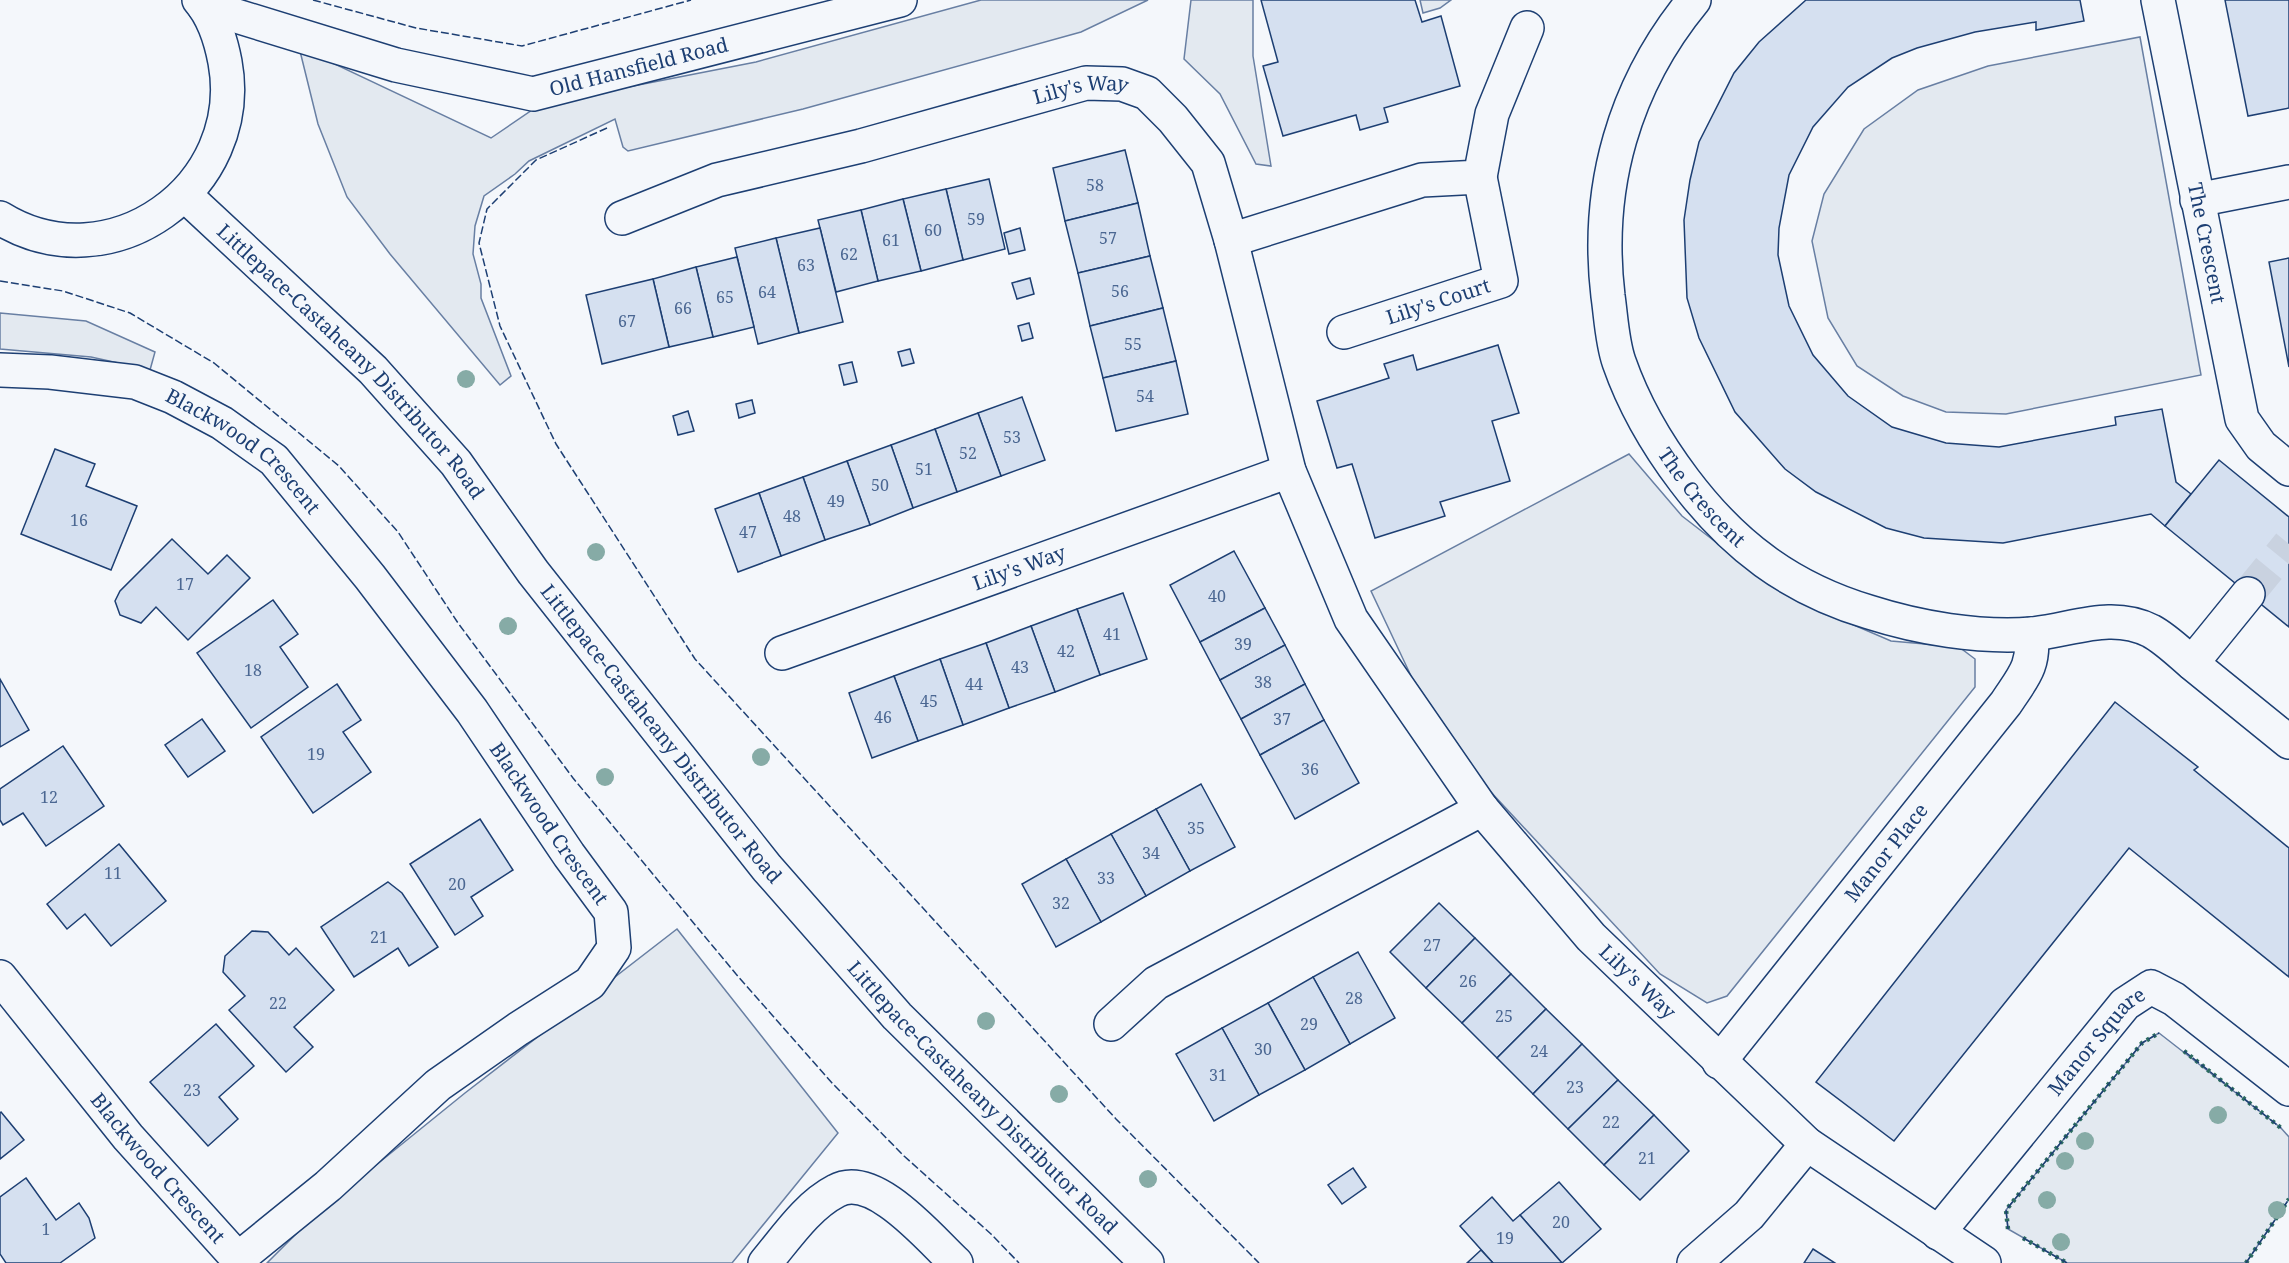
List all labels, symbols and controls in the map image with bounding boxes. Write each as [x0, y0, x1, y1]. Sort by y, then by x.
street label: Old Hansfield Road [546, 31, 731, 102]
street label: Lily's Way [1030, 69, 1133, 110]
house number: 58 [1086, 174, 1104, 196]
street label: The Crescent [2182, 180, 2233, 306]
house number: 59 [967, 208, 985, 230]
street label: Littlepace-Castaheany Distributor Road [212, 218, 491, 504]
house number: 60 [924, 219, 942, 241]
house number: 57 [1099, 227, 1117, 249]
house number: 61 [882, 229, 900, 251]
house number: 62 [840, 243, 858, 265]
house number: 63 [797, 254, 815, 276]
street label: Lily's Court [1382, 271, 1494, 330]
house number: 56 [1111, 280, 1129, 302]
house number: 64 [758, 281, 776, 303]
house number: 65 [716, 286, 734, 308]
house number: 66 [674, 297, 692, 319]
house number: 67 [618, 310, 636, 332]
house number: 55 [1124, 333, 1142, 355]
street label: Blackwood Crescent [161, 382, 327, 519]
house number: 54 [1136, 385, 1154, 407]
house number: 53 [1003, 426, 1021, 448]
house number: 52 [959, 442, 977, 464]
street label: The Crescent [1652, 442, 1751, 553]
house number: 51 [915, 458, 933, 480]
house number: 50 [871, 474, 889, 496]
house number: 49 [827, 490, 845, 512]
house number: 48 [783, 505, 801, 527]
house number: 16 [70, 509, 88, 531]
house number: 47 [739, 521, 757, 543]
street label: Lily's Way [969, 538, 1070, 596]
house number: 17 [176, 573, 194, 595]
street label: Littlepace-Castaheany Distributor Road [535, 579, 788, 889]
house number: 40 [1208, 585, 1226, 607]
house number: 41 [1103, 623, 1121, 645]
house number: 39 [1234, 633, 1252, 655]
house number: 42 [1057, 640, 1075, 662]
house number: 43 [1011, 656, 1029, 678]
house number: 18 [244, 659, 262, 681]
house number: 38 [1254, 671, 1272, 693]
house number: 44 [965, 673, 983, 695]
house number: 45 [920, 690, 938, 712]
house number: 46 [874, 706, 892, 728]
house number: 37 [1273, 708, 1291, 730]
street label: Blackwood Crescent [484, 737, 615, 910]
house number: 19 [307, 743, 325, 765]
house number: 36 [1301, 758, 1319, 780]
house number: 12 [40, 786, 58, 808]
street label: Manor Place [1838, 797, 1934, 907]
house number: 35 [1187, 817, 1205, 839]
house number: 34 [1142, 842, 1160, 864]
house number: 11 [104, 862, 122, 884]
house number: 33 [1097, 867, 1115, 889]
house number: 20 [448, 873, 466, 895]
house number: 32 [1052, 892, 1070, 914]
house number: 21 [370, 926, 388, 948]
house number: 27 [1423, 934, 1441, 956]
street label: Lily's Way [1594, 938, 1683, 1025]
street label: Littlepace-Castaheany Distributor Road [842, 955, 1124, 1240]
house number: 26 [1459, 970, 1477, 992]
street label: Manor Square [2042, 980, 2150, 1101]
house number: 28 [1345, 987, 1363, 1009]
house number: 22 [269, 992, 287, 1014]
house number: 25 [1495, 1005, 1513, 1027]
house number: 29 [1300, 1013, 1318, 1035]
house number: 30 [1254, 1038, 1272, 1060]
house number: 24 [1530, 1040, 1548, 1062]
house number: 31 [1209, 1064, 1227, 1086]
house number: 23 [1566, 1076, 1584, 1098]
house number: 23 [183, 1079, 201, 1101]
street label: Blackwood Crescent [85, 1087, 232, 1249]
house number: 22 [1602, 1111, 1620, 1133]
house number: 21 [1638, 1147, 1656, 1169]
house number: 20 [1552, 1211, 1570, 1233]
house number: 1 [42, 1218, 50, 1240]
house number: 19 [1496, 1227, 1514, 1249]

